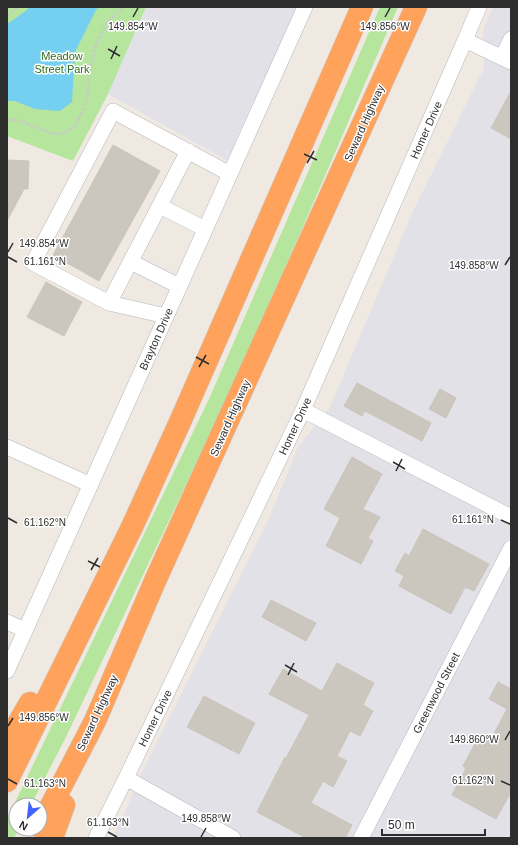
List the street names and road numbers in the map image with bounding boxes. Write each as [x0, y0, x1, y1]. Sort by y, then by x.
street label: Seward Highway [342, 82, 386, 163]
street label: Homer Drive [408, 99, 444, 161]
street label: Brayton Drive [137, 306, 175, 372]
street label: Seward Highway [208, 377, 252, 458]
street label: Homer Drive [277, 395, 313, 457]
street label: Greenwood Street [410, 651, 462, 735]
street label: Seward Highway [74, 673, 120, 753]
street label: Homer Drive [136, 688, 174, 748]

